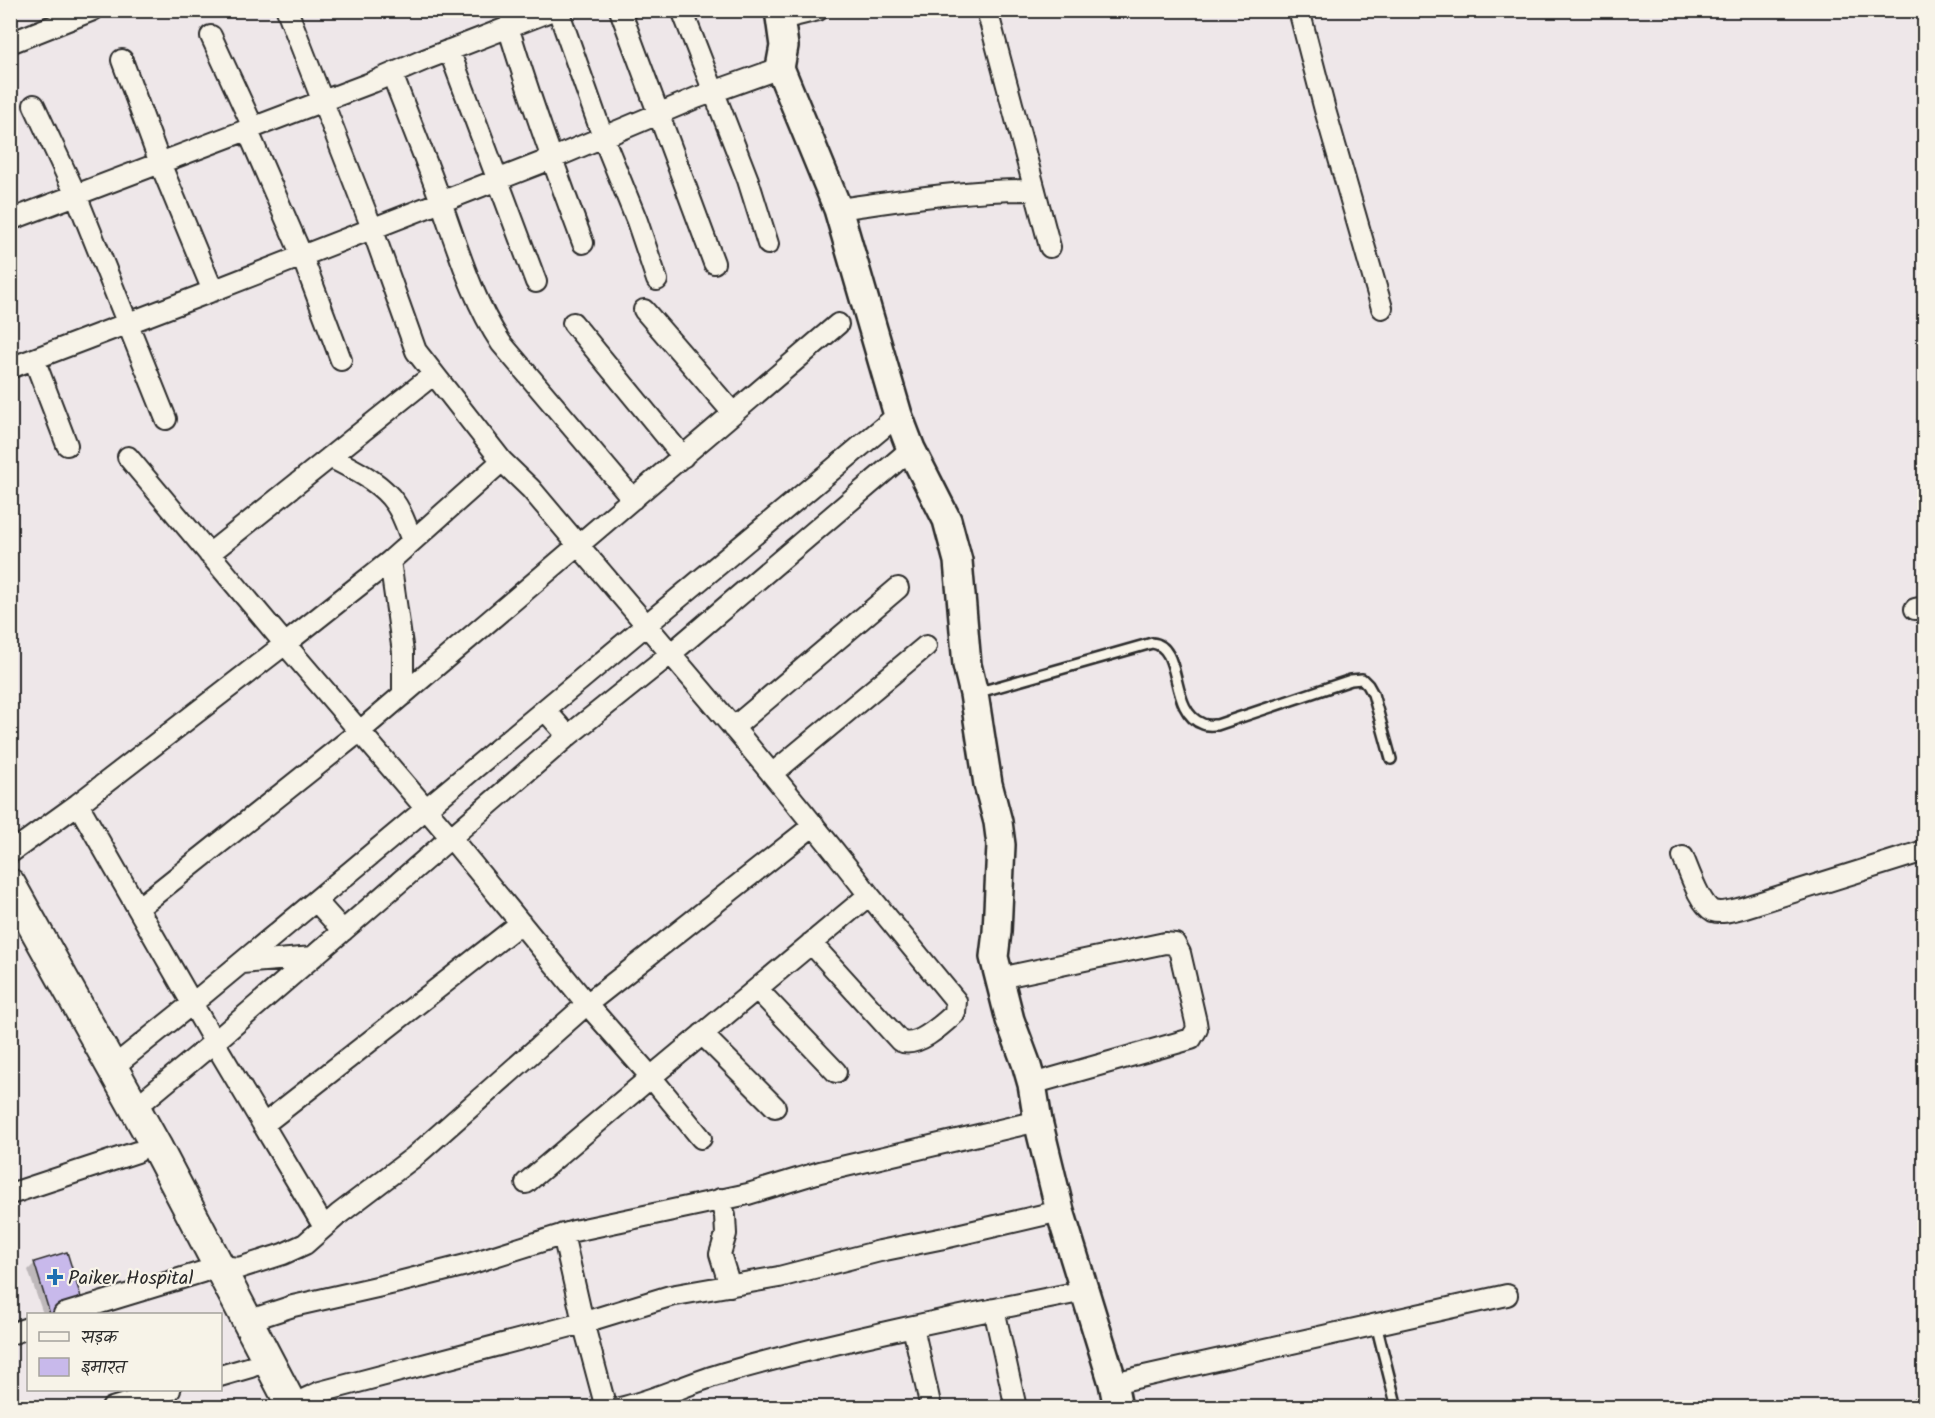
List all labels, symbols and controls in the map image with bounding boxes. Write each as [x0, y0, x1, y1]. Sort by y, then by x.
place label: Paiker Hospital [68, 1263, 193, 1295]
marker: Paiker Hospital [46, 1268, 64, 1286]
legend [27, 1313, 222, 1391]
text: सड़क [81, 1324, 119, 1353]
text: इमारत [81, 1354, 129, 1383]

